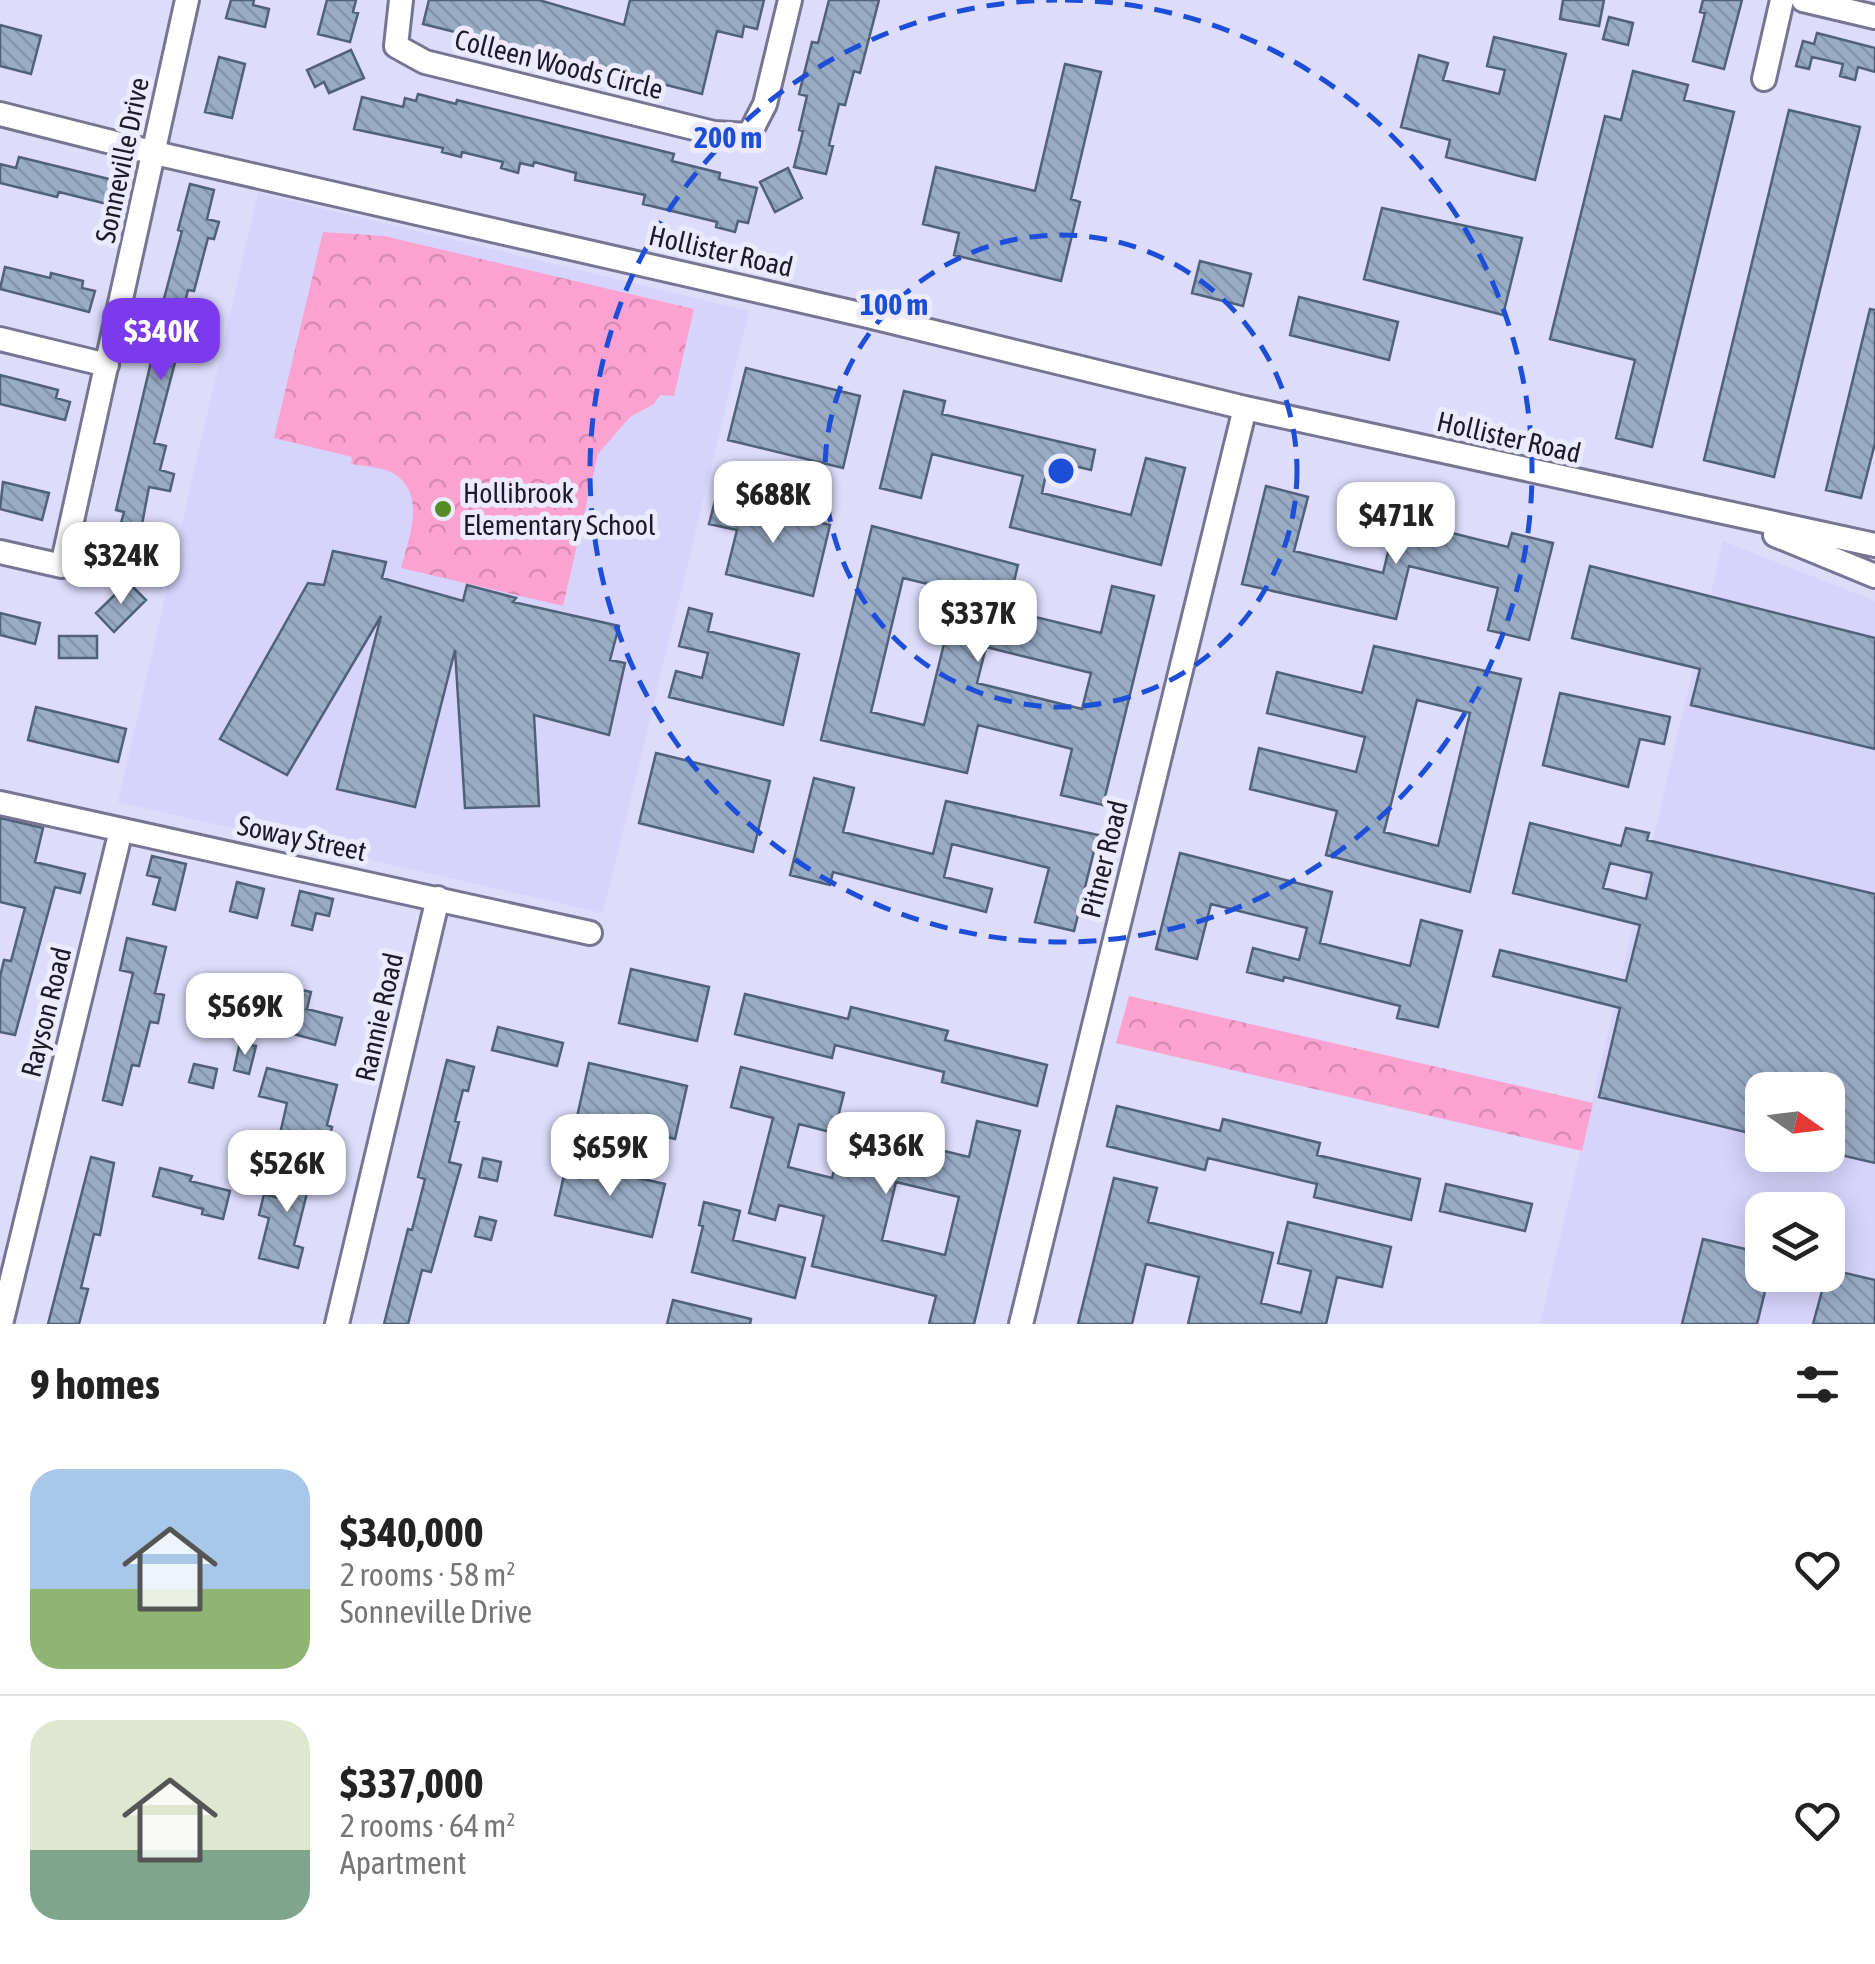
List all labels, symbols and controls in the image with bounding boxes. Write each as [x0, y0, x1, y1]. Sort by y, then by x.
street label: Colleen Woods Circle [452, 23, 666, 105]
street label: Sonneville Drive [89, 75, 155, 245]
text: 200 m [694, 120, 762, 154]
street label: Hollister Road [646, 219, 796, 283]
text: 100 m [860, 287, 928, 321]
pin: $340K [91, 298, 231, 383]
text: $340K [124, 312, 198, 349]
street label: Hollister Road [1434, 405, 1584, 469]
centre of rings [1043, 453, 1079, 489]
pin: $688K [703, 461, 843, 546]
text: $688K [736, 475, 810, 512]
place label: Hollibrook Elementary School [463, 477, 656, 541]
pin: $471K [1326, 482, 1466, 567]
text: $471K [1359, 496, 1433, 533]
marker: Hollibrook Elementary School [432, 498, 454, 520]
pin: $324K [51, 522, 191, 607]
text: $324K [84, 536, 158, 573]
pin: $337K [908, 580, 1048, 665]
text: $337K [941, 594, 1015, 631]
street label: Pitner Road [1074, 797, 1134, 921]
street label: Soway Street [235, 809, 369, 867]
street label: Rayson Road [14, 944, 78, 1080]
street label: Rannie Road [349, 950, 409, 1084]
pin: $569K [175, 973, 315, 1058]
text: $569K [208, 987, 282, 1024]
north arrow [1745, 1072, 1845, 1172]
map controls [1745, 1072, 1845, 1292]
pin: $436K [816, 1112, 956, 1197]
pin: $659K [540, 1114, 680, 1199]
text: $436K [849, 1126, 923, 1163]
text: $659K [573, 1128, 647, 1165]
pin: $526K [217, 1130, 357, 1215]
text: $526K [250, 1144, 324, 1181]
button: layers [1745, 1192, 1845, 1292]
icon: filters [1790, 1357, 1845, 1412]
text: 9 homes [30, 1360, 160, 1408]
text: $340,000 [340, 1508, 484, 1556]
icon: home [110, 1509, 230, 1629]
icon: heart [1790, 1542, 1845, 1597]
text: 2 rooms · 58 m² [340, 1556, 515, 1593]
text: Sonneville Drive [340, 1593, 532, 1630]
text: $337,000 [340, 1759, 484, 1807]
icon: home [110, 1760, 230, 1880]
icon: heart [1790, 1793, 1845, 1848]
text: 2 rooms · 64 m² [340, 1807, 515, 1844]
text: Apartment [340, 1844, 466, 1881]

